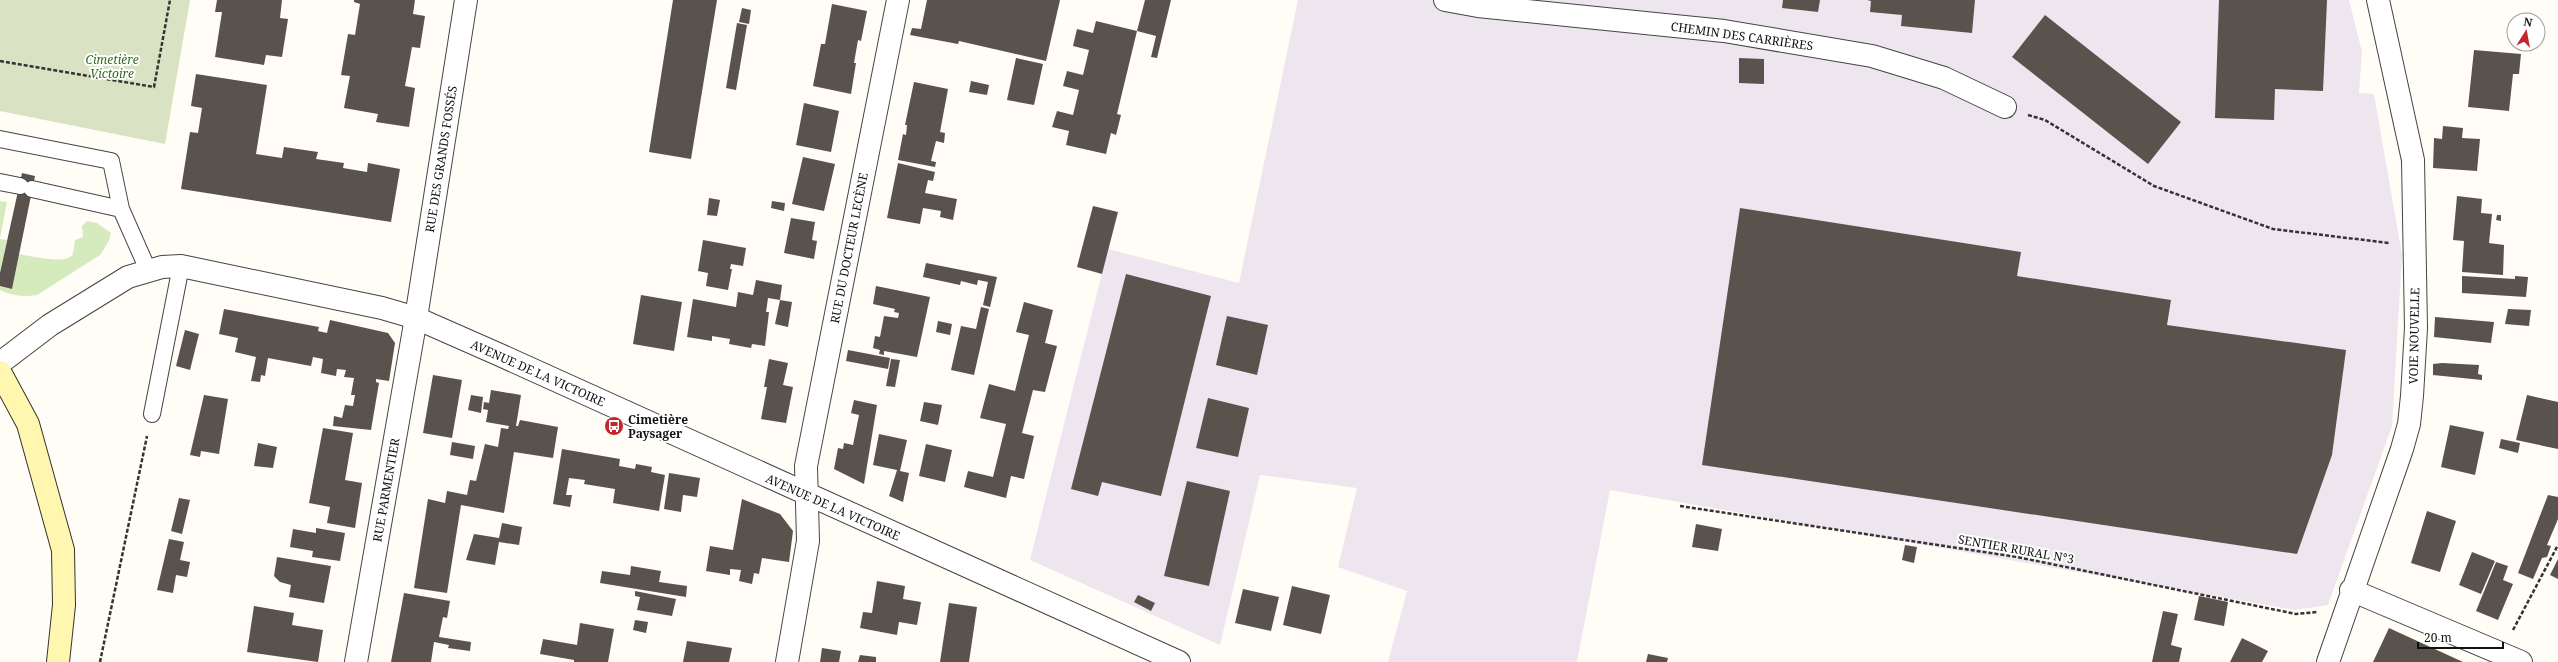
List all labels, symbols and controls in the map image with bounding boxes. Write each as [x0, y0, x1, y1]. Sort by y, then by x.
north arrow [2506, 12, 2546, 52]
text: N [2522, 14, 2534, 30]
street label: CHEMIN DES CARRIÈRES [1670, 18, 1814, 54]
park label: Cimetière Victoire [85, 51, 139, 82]
street label: RUE DES GRANDS FOSSÉS [421, 84, 461, 234]
street label: RUE DU DOCTEUR LECÈNE [826, 171, 872, 325]
street label: VOIE NOUVELLE [2405, 288, 2423, 384]
street label: AVENUE DE LA VICTOIRE [468, 336, 608, 410]
place label: Cimetière Paysager [628, 411, 688, 442]
bus stop icon: Cimetière Paysager [603, 415, 625, 437]
street label: RUE PARMENTIER [369, 437, 404, 543]
street label: AVENUE DE LA VICTOIRE [763, 470, 903, 544]
street label: SENTIER RURAL N°3 [1957, 530, 2076, 568]
scale bar [2418, 624, 2503, 650]
text: 20 m [2424, 629, 2452, 646]

